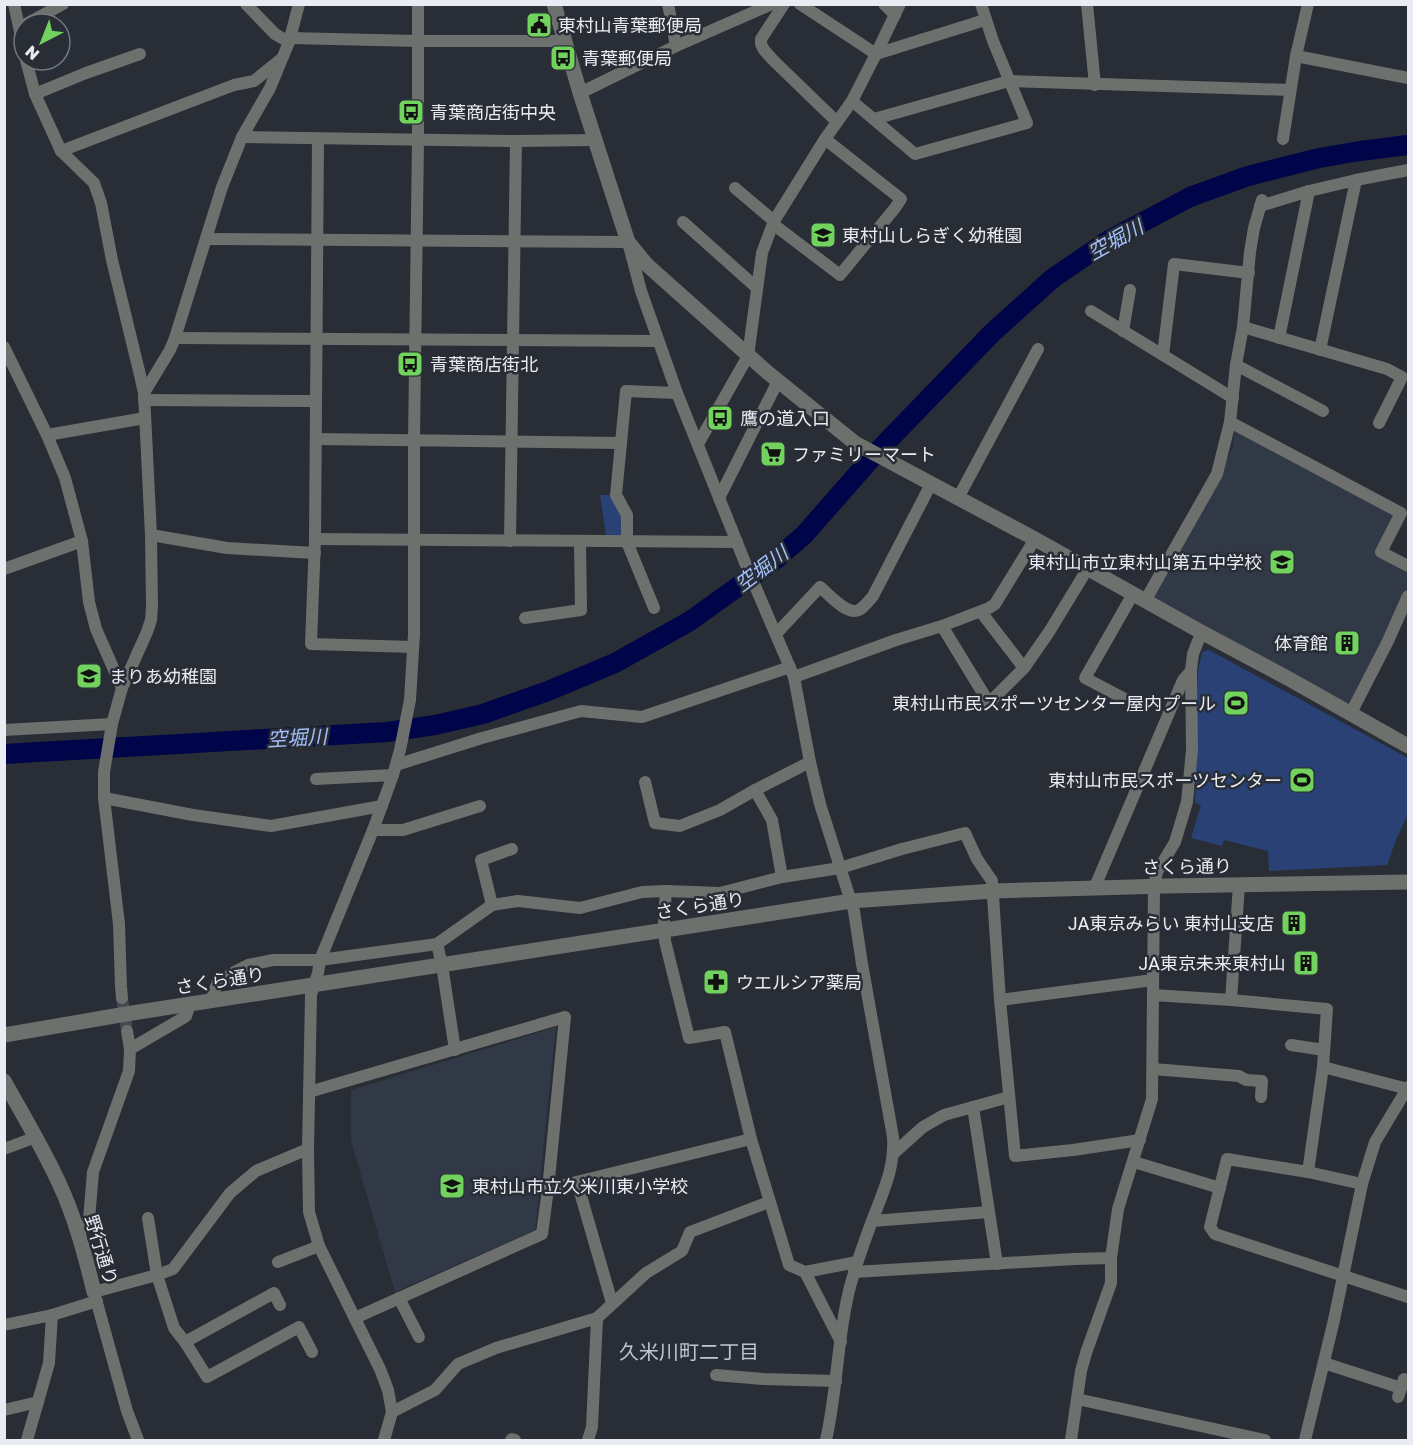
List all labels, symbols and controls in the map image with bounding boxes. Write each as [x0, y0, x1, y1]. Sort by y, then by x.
public building icon: 東村山青葉郵便局 [524, 10, 554, 40]
north arrow [12, 12, 72, 72]
place label: 東村山青葉郵便局 [558, 14, 702, 36]
text: N [21, 42, 43, 65]
bus stop icon: 青葉郵便局 [548, 43, 578, 73]
place label: 青葉郵便局 [582, 47, 672, 69]
bus stop icon: 青葉商店街中央 [396, 97, 426, 127]
place label: 青葉商店街中央 [430, 101, 556, 123]
water label: 空堀川 [1083, 213, 1149, 264]
school or university icon: 東村山しらぎく幼稚園 [808, 220, 838, 250]
place label: 東村山しらぎく幼稚園 [842, 224, 1022, 246]
bus stop icon: 青葉商店街北 [395, 349, 425, 379]
place label: 青葉商店街北 [430, 353, 538, 375]
bus stop icon: 鷹の道入口 [705, 403, 735, 433]
place label: 鷹の道入口 [740, 407, 830, 429]
supermarket icon: ファミリーマート [758, 439, 788, 469]
place label: ファミリーマート [792, 443, 936, 465]
water label: 空堀川 [730, 539, 794, 596]
school or university icon: 東村山市立東村山第五中学校 [1267, 547, 1297, 577]
place label: 東村山市立東村山第五中学校 [1028, 551, 1262, 573]
building icon: 体育館 [1332, 628, 1362, 658]
place label: 体育館 [1274, 632, 1328, 654]
school or university icon: まりあ幼稚園 [74, 661, 104, 691]
place label: まりあ幼稚園 [109, 665, 217, 687]
sports icon: 東村山市民スポーツセンター屋内プール [1221, 688, 1251, 718]
place label: 東村山市民スポーツセンター屋内プール [892, 692, 1216, 714]
water label: 空堀川 [266, 723, 330, 751]
sports icon: 東村山市民スポーツセンター [1287, 765, 1317, 795]
place label: 東村山市民スポーツセンター [1048, 769, 1282, 791]
street label: さくら通り [1142, 854, 1232, 878]
street label: さくら通り [654, 887, 746, 923]
building icon: JA東京みらい 東村山支店 [1279, 908, 1309, 938]
place label: JA東京みらい 東村山支店 [1068, 912, 1274, 934]
building icon: JA東京未来東村山 [1291, 948, 1321, 978]
place label: JA東京未来東村山 [1138, 952, 1286, 974]
street label: さくら通り [174, 962, 266, 998]
pharmacy icon: ウエルシア薬局 [701, 967, 731, 997]
place label: ウエルシア薬局 [736, 971, 862, 993]
school or university icon: 東村山市立久米川東小学校 [437, 1171, 467, 1201]
place label: 東村山市立久米川東小学校 [472, 1175, 688, 1197]
street label: 野行通り [81, 1212, 123, 1288]
district label: 久米川町二丁目 [619, 1339, 759, 1363]

